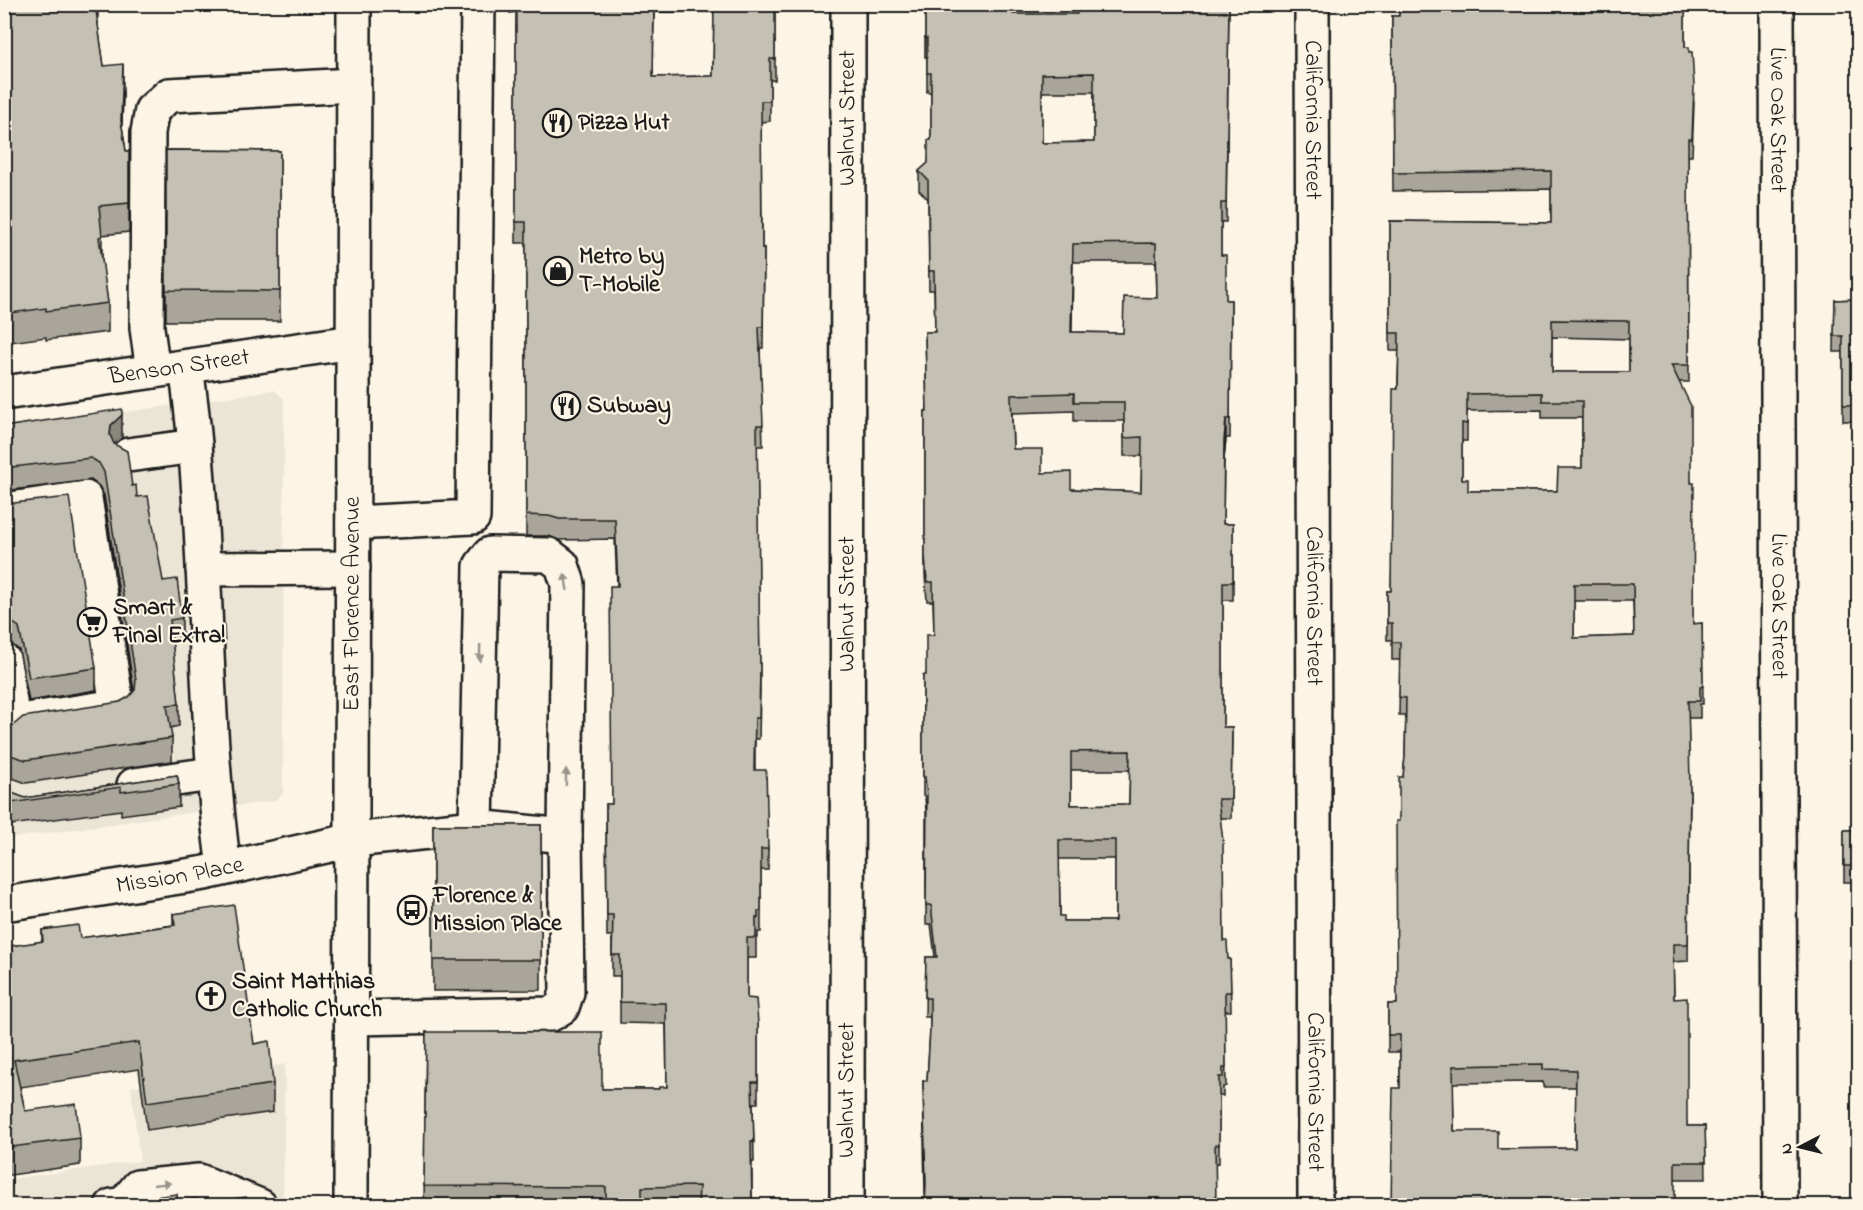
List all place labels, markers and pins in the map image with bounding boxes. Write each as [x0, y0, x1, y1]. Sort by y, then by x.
place label: Pizza Hut [578, 106, 670, 141]
restaurant icon: Pizza Hut [541, 107, 573, 139]
place label: Metro by T-Mobile [579, 240, 664, 303]
shop icon: Metro by T-Mobile [542, 255, 574, 287]
place label: Subway [587, 389, 671, 425]
restaurant icon: Subway [550, 390, 582, 422]
place label: Smart & Final Extra! [112, 591, 225, 654]
supermarket icon: Smart & Final Extra! [76, 606, 108, 638]
place label: Florence & Mission Place [432, 879, 563, 942]
bus stop icon: Florence & Mission Place [396, 894, 428, 926]
place label: Saint Matthias Catholic Church [232, 965, 382, 1028]
church icon: Saint Matthias Catholic Church [195, 980, 227, 1012]

